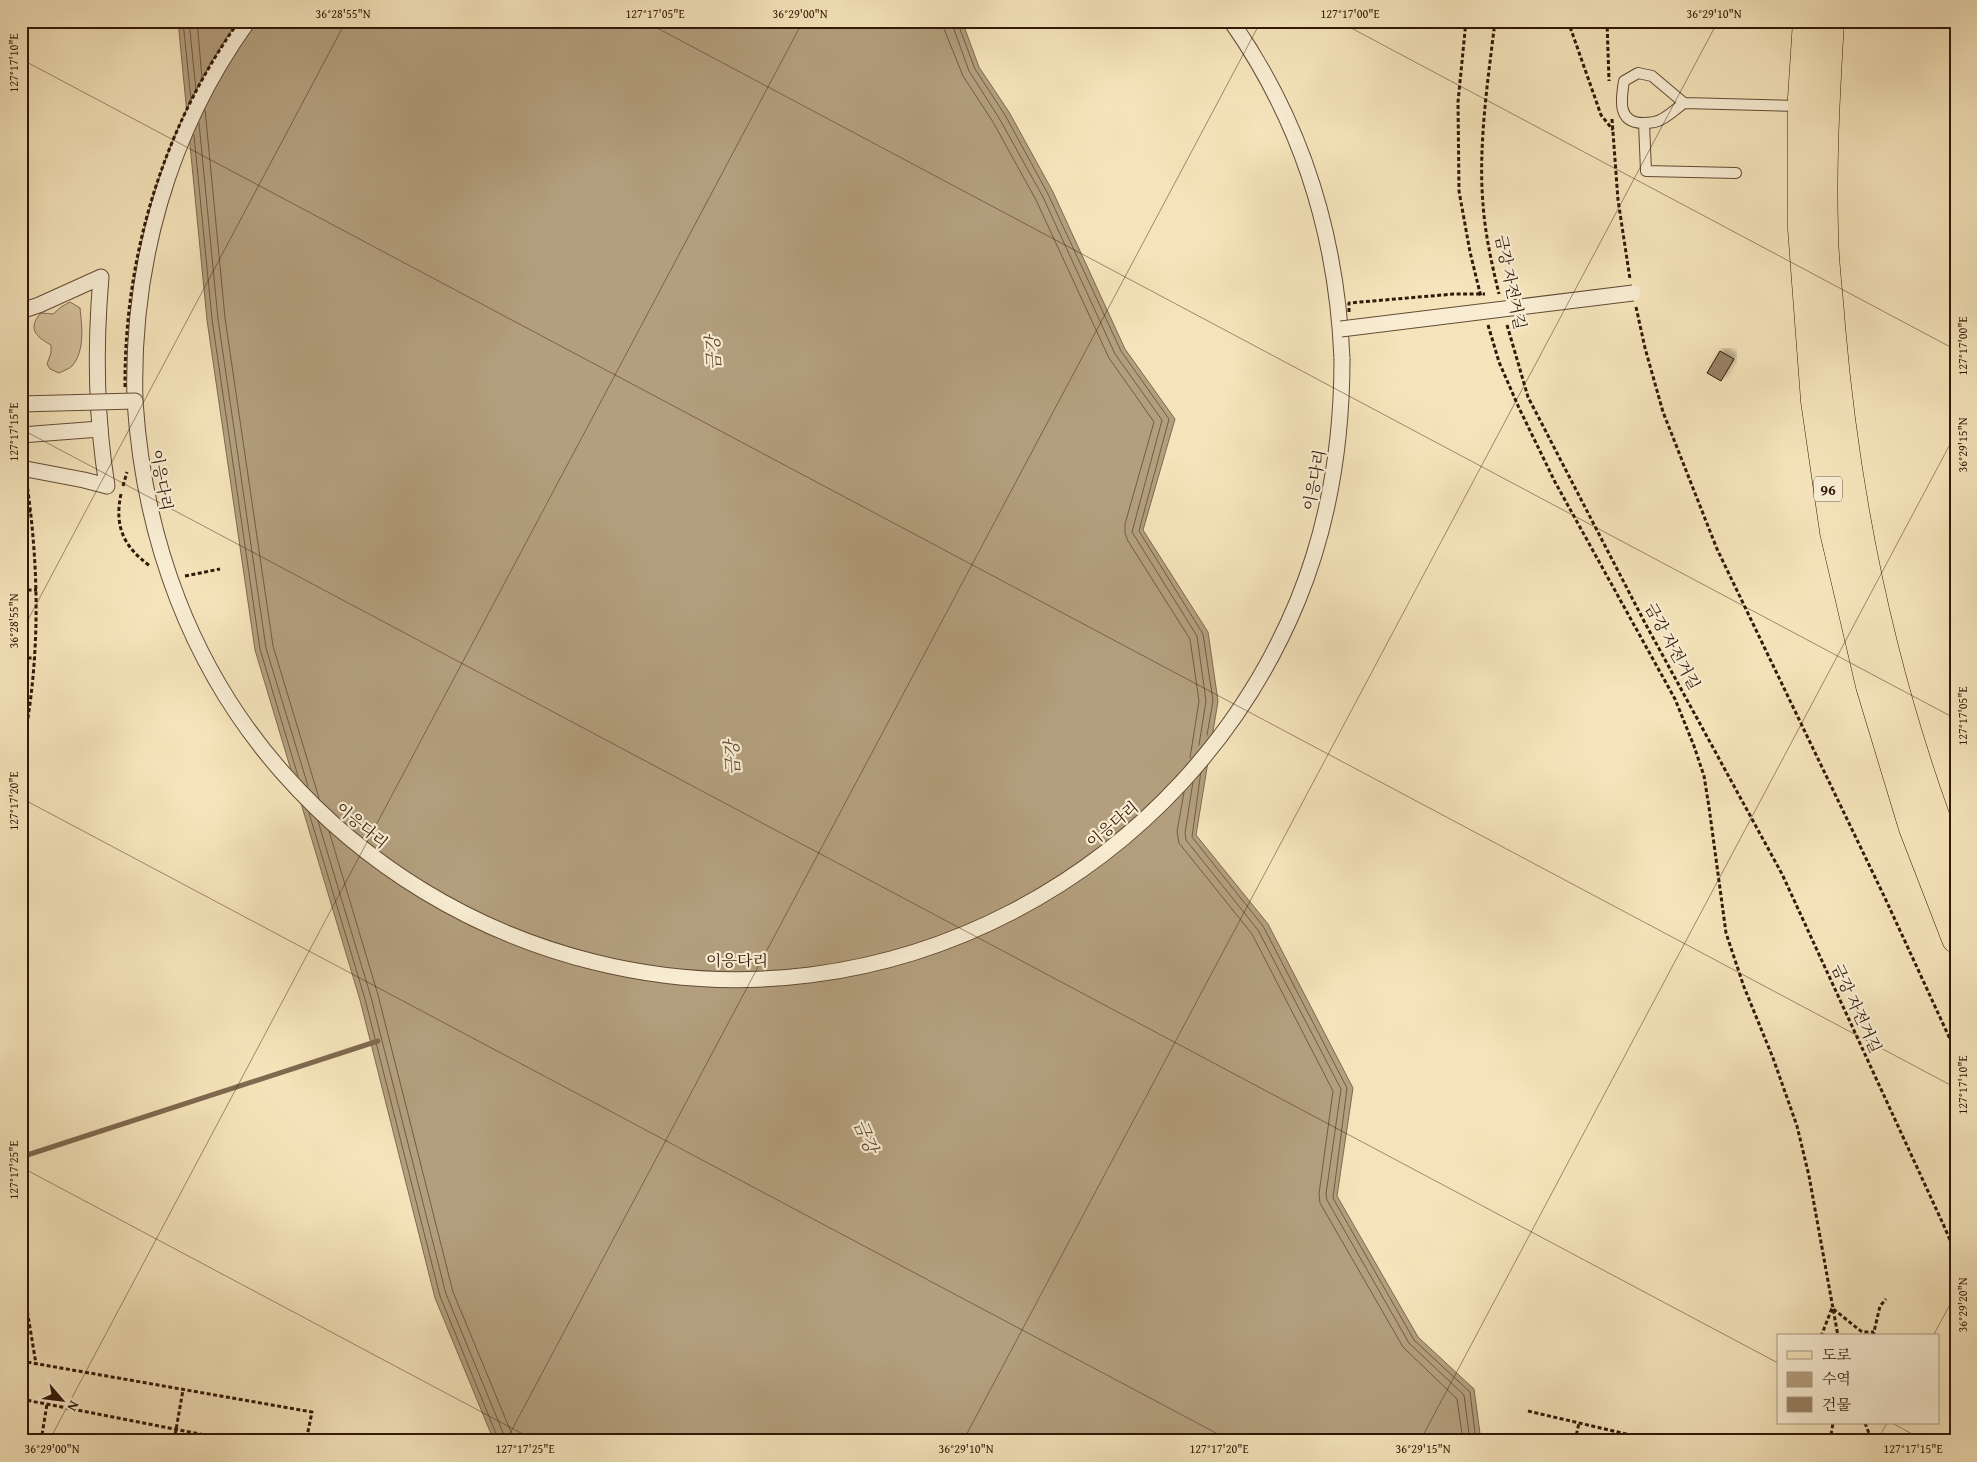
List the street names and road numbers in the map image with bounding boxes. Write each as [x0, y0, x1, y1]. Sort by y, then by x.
street label: 금강 자전거길 [1489, 232, 1533, 332]
street label: 이응다리 [145, 447, 179, 513]
street label: 이응다리 [1296, 447, 1332, 513]
road number: 96 [1814, 476, 1842, 502]
street label: 금강 자전거길 [1639, 598, 1707, 694]
street label: 이응다리 [1081, 795, 1143, 853]
street label: 이응다리 [331, 796, 393, 854]
street label: 이응다리 [706, 948, 768, 972]
street label: 금강 자전거길 [1826, 959, 1888, 1057]

